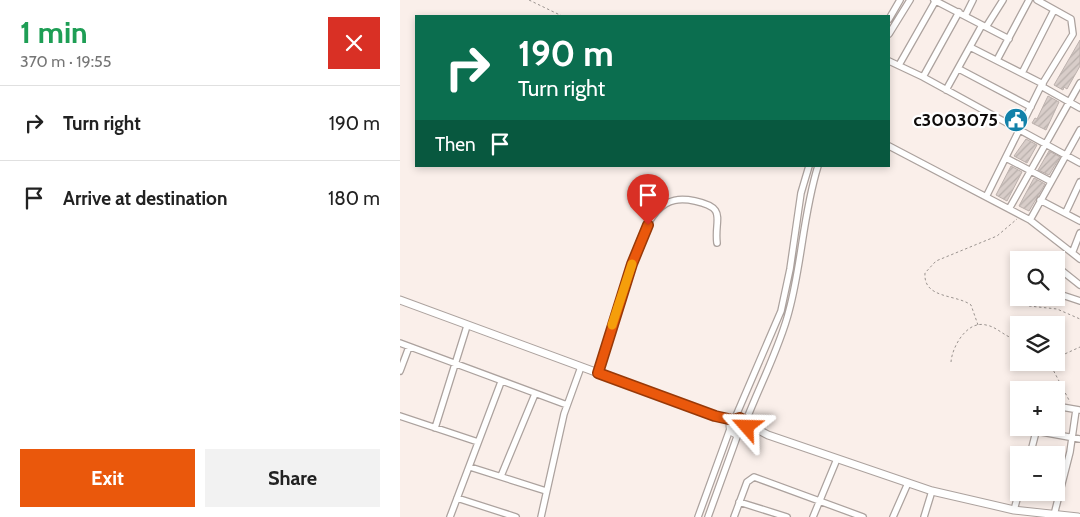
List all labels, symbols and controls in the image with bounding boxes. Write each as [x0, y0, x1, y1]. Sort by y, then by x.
text: 1 min [20, 14, 88, 51]
button: close [328, 17, 380, 69]
text: 190 m [518, 32, 614, 75]
icon: right [435, 35, 500, 100]
text: 370 m · 19:55 [20, 52, 111, 71]
text: Turn right [518, 75, 605, 102]
public building icon: c3003075 [1003, 107, 1029, 133]
icon: right [20, 109, 48, 137]
place label: c3003075 [913, 109, 998, 131]
text: Turn right [63, 112, 141, 135]
text: 190 m [329, 112, 380, 135]
icon: arrive [486, 130, 514, 158]
text: Then [435, 133, 476, 156]
pin [627, 174, 669, 225]
icon: arrive [634, 181, 662, 209]
icon: arrive [20, 184, 48, 212]
text: Arrive at destination [63, 187, 227, 210]
text: 180 m [328, 187, 380, 210]
map controls [1010, 251, 1065, 501]
button: search [1010, 251, 1065, 306]
button: layers [1010, 316, 1065, 371]
button: + [1010, 381, 1065, 436]
position arrow [720, 400, 772, 452]
button: − [1010, 446, 1065, 501]
button: Exit [20, 449, 195, 507]
button: Share [205, 449, 380, 507]

